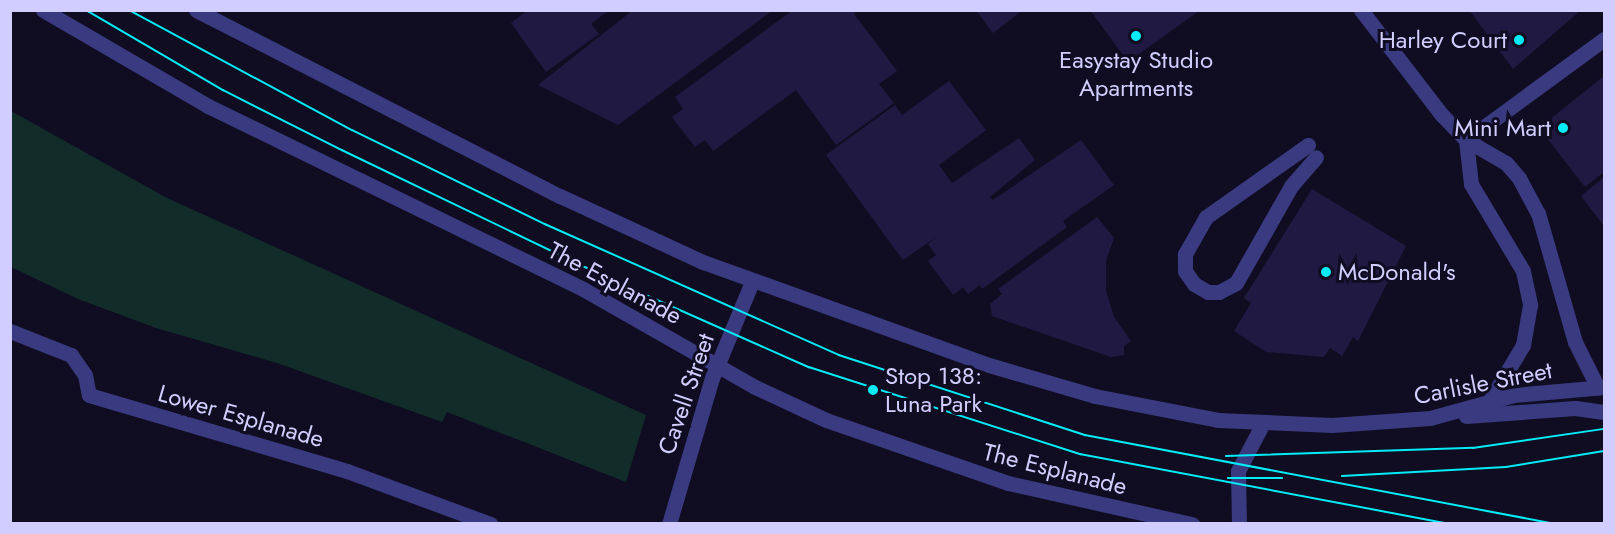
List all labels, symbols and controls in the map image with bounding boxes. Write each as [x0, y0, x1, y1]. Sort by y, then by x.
place label: Harley Court [1379, 26, 1507, 54]
marker: Easystay Studio Apartments [1129, 29, 1143, 43]
marker: Harley Court [1512, 33, 1526, 47]
place label: Easystay Studio Apartments [1059, 46, 1213, 102]
place label: Mini Mart [1454, 114, 1551, 142]
marker: Mini Mart [1556, 121, 1570, 135]
street label: The Esplanade [543, 236, 687, 330]
place label: McDonald's [1338, 258, 1456, 286]
marker: McDonald's [1319, 265, 1333, 279]
street label: Cavell Street [652, 330, 720, 458]
street label: Carlisle Street [1412, 356, 1554, 410]
place label: Stop 138: Luna Park [885, 362, 982, 418]
street label: Lower Esplanade [155, 379, 327, 453]
marker: Stop 138: Luna Park [866, 383, 880, 397]
street label: The Esplanade [980, 437, 1130, 501]

